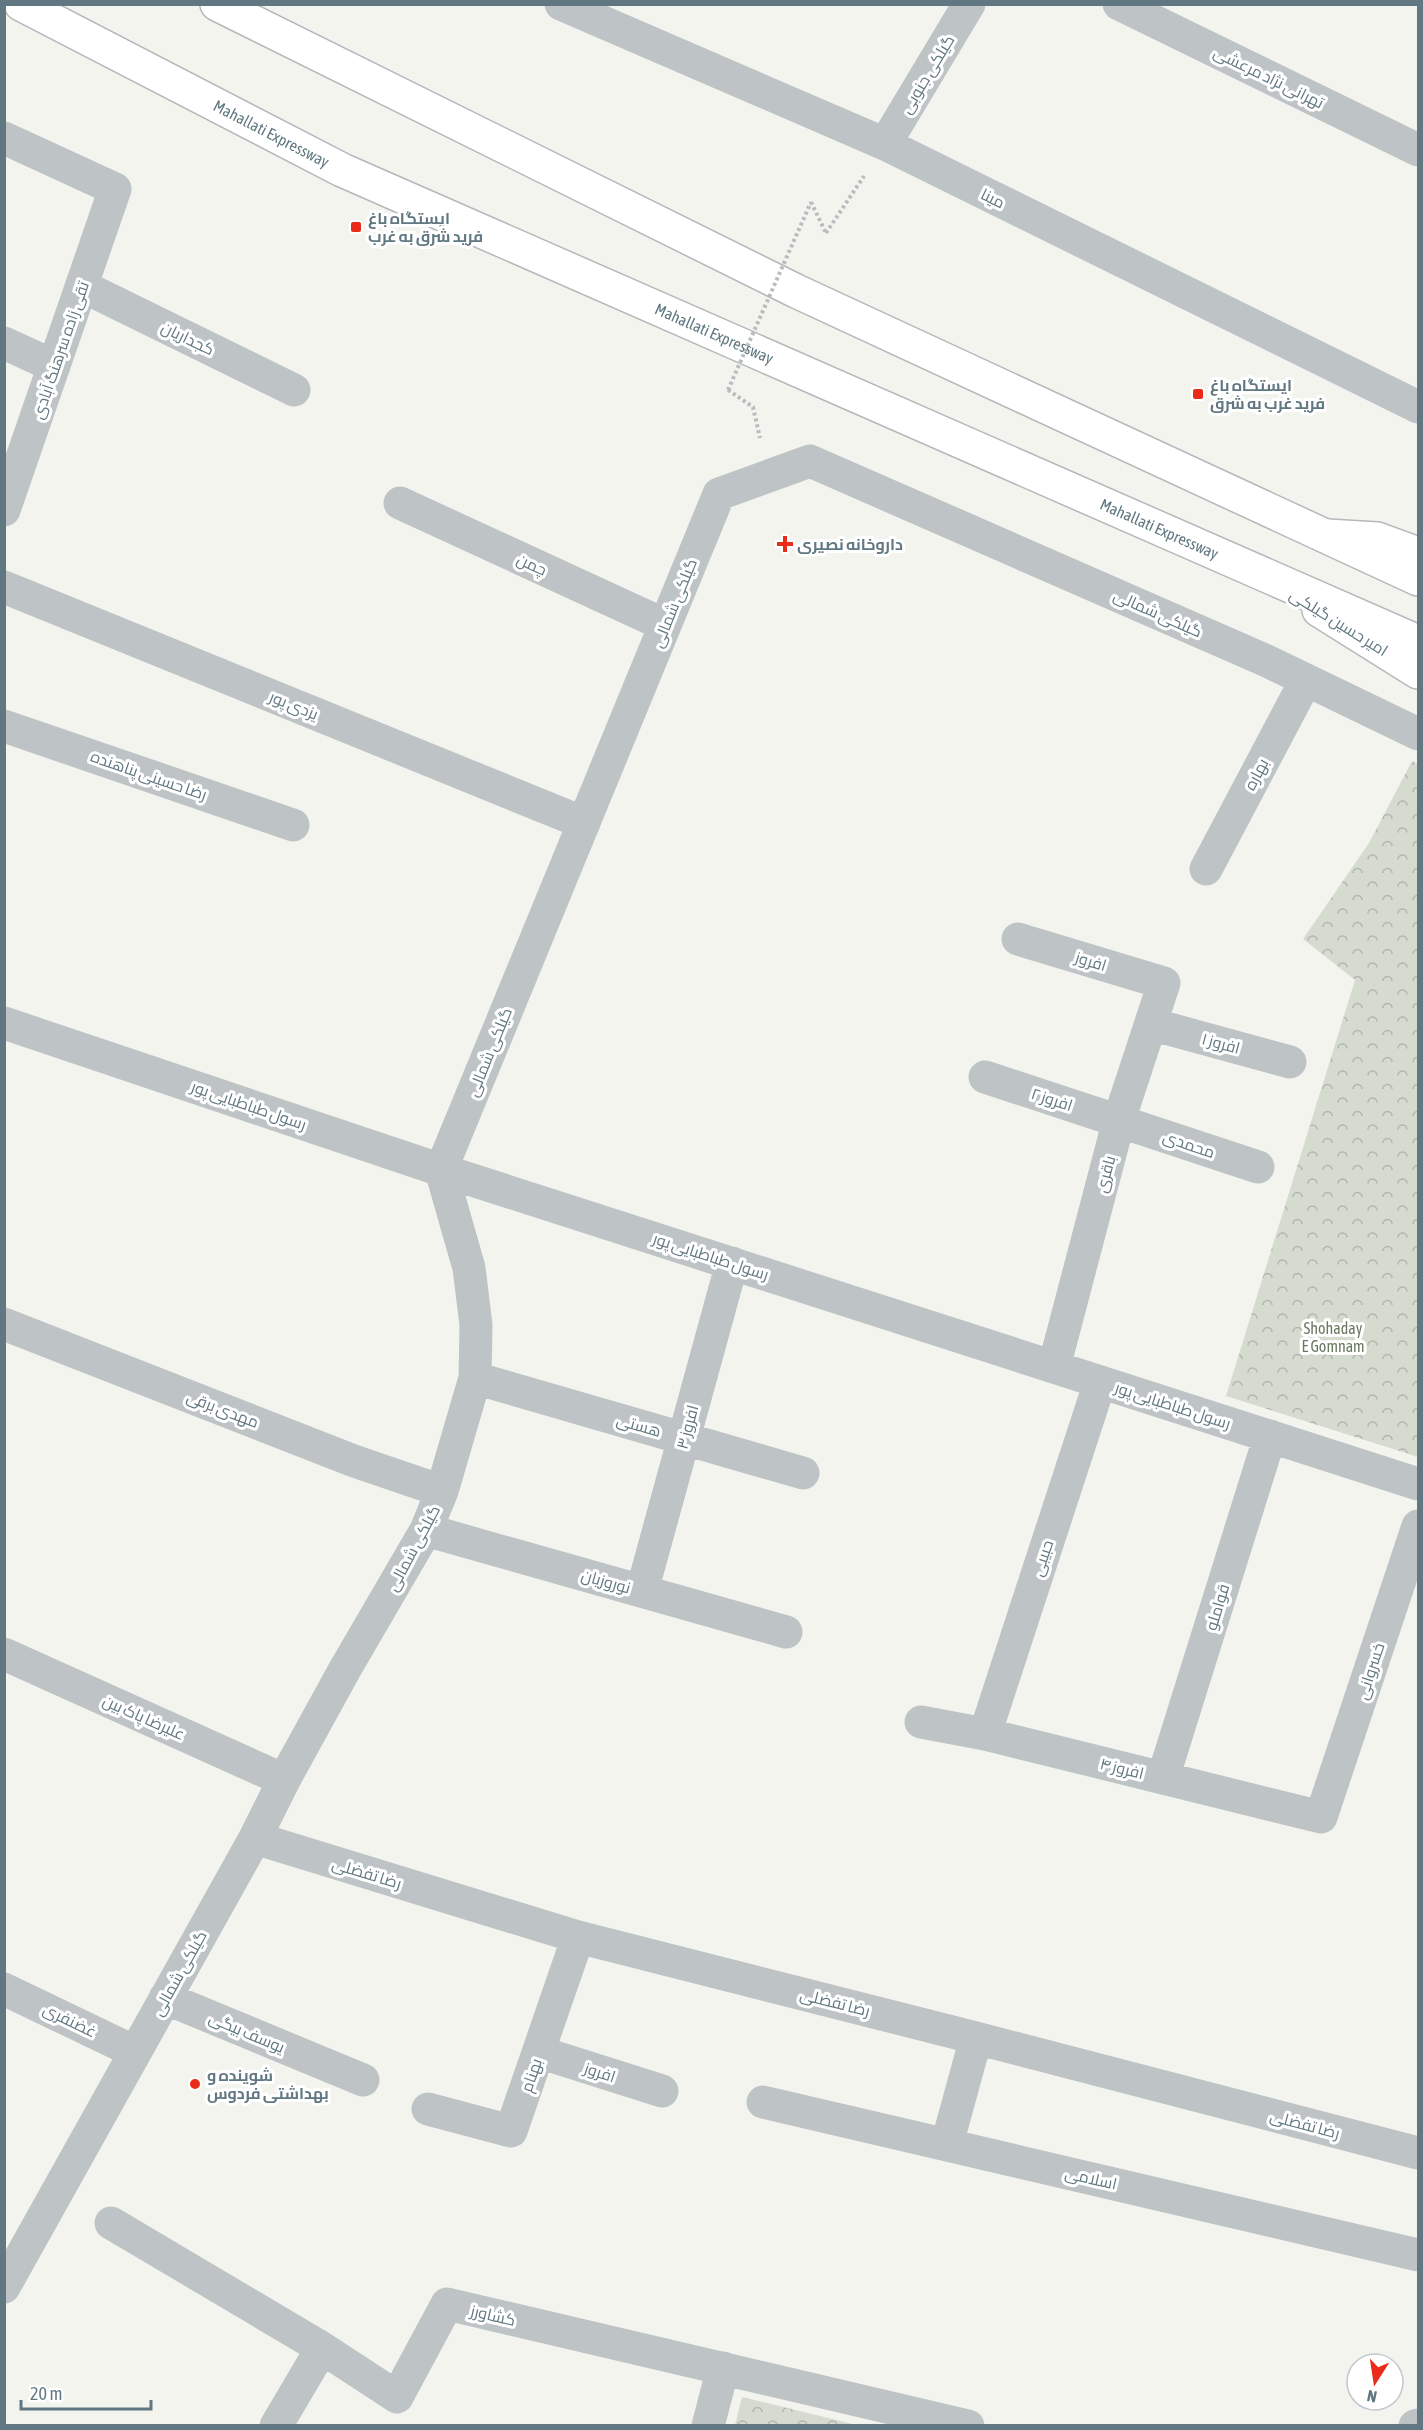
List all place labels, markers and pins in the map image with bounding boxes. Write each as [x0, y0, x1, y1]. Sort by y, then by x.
place label: ایستگاه باغ فرید شرق به غرب [368, 209, 483, 246]
marker: ایستگاه باغ فرید شرق به غرب [349, 220, 363, 234]
place label: ایستگاه باغ فرید غرب به شرق [1210, 376, 1325, 413]
marker: ایستگاه باغ فرید غرب به شرق [1191, 387, 1205, 401]
place label: داروخانه نصیری [797, 535, 903, 554]
marker: داروخانه نصیری [778, 537, 792, 551]
place label: شوینده و بهداشتی فردوس [207, 2066, 329, 2103]
marker: شوینده و بهداشتی فردوس [188, 2077, 202, 2091]

